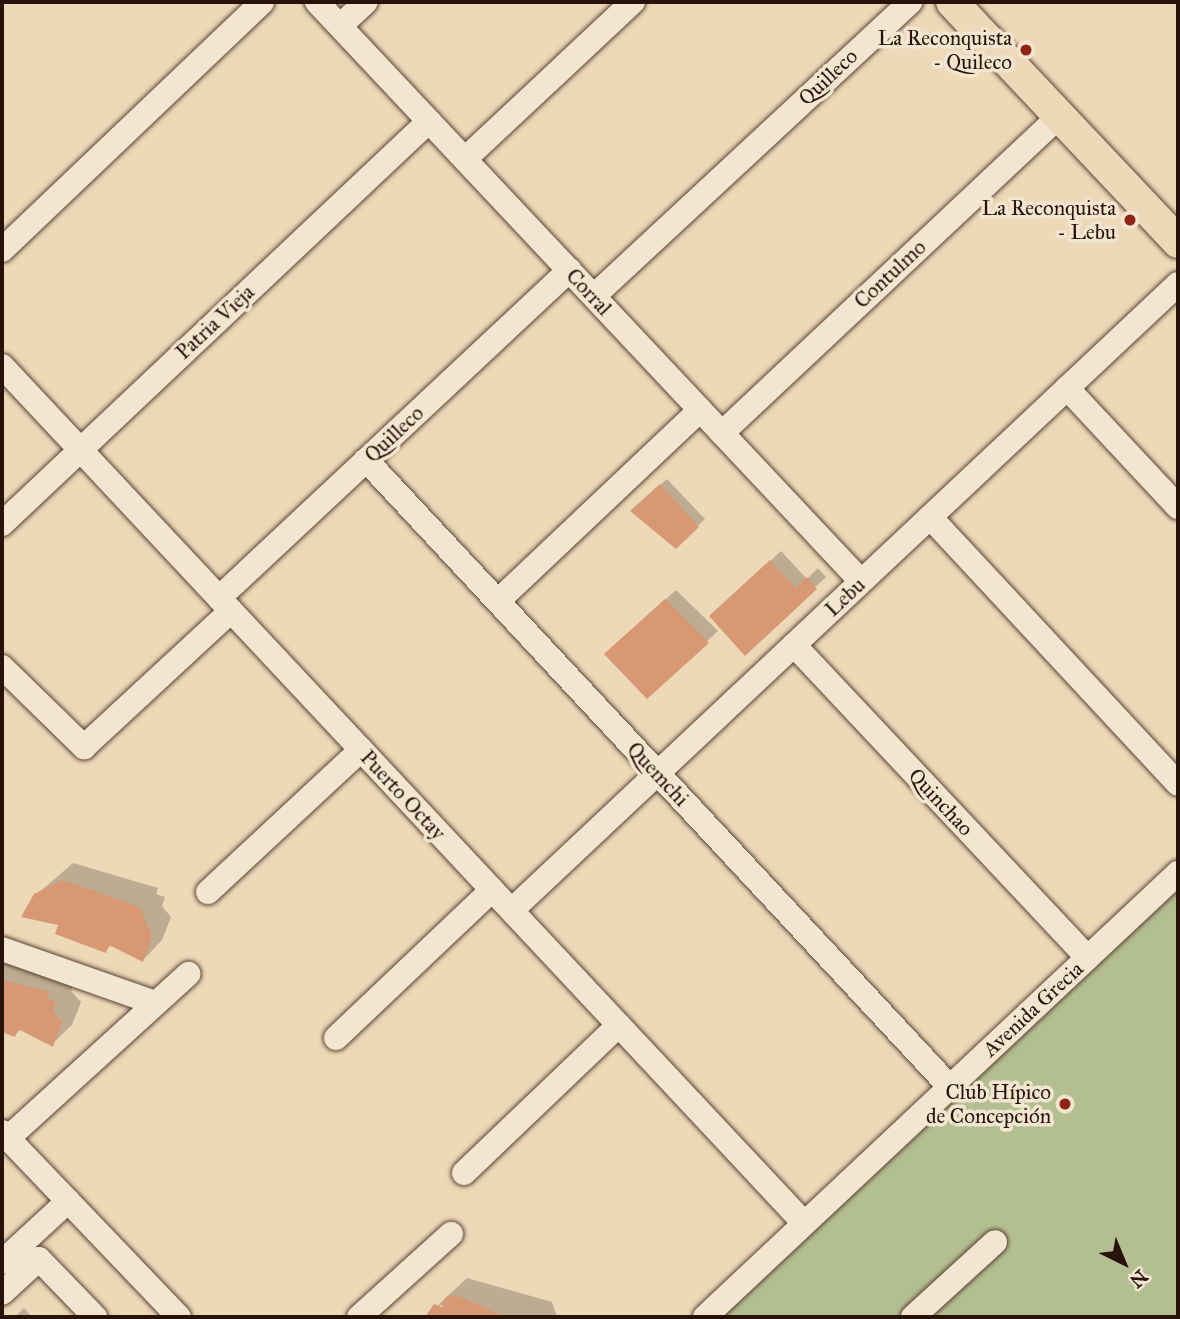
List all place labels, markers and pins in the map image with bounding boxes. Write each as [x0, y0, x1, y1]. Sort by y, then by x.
place label: La Reconquista - Quileco [878, 25, 1012, 75]
marker: La Reconquista - Quileco [1018, 42, 1034, 58]
place label: La Reconquista - Lebu [982, 195, 1116, 245]
marker: La Reconquista - Lebu [1122, 212, 1138, 228]
place label: Club Hípico de Concepción [926, 1079, 1051, 1129]
marker: Club Hípico de Concepción [1057, 1096, 1073, 1112]

